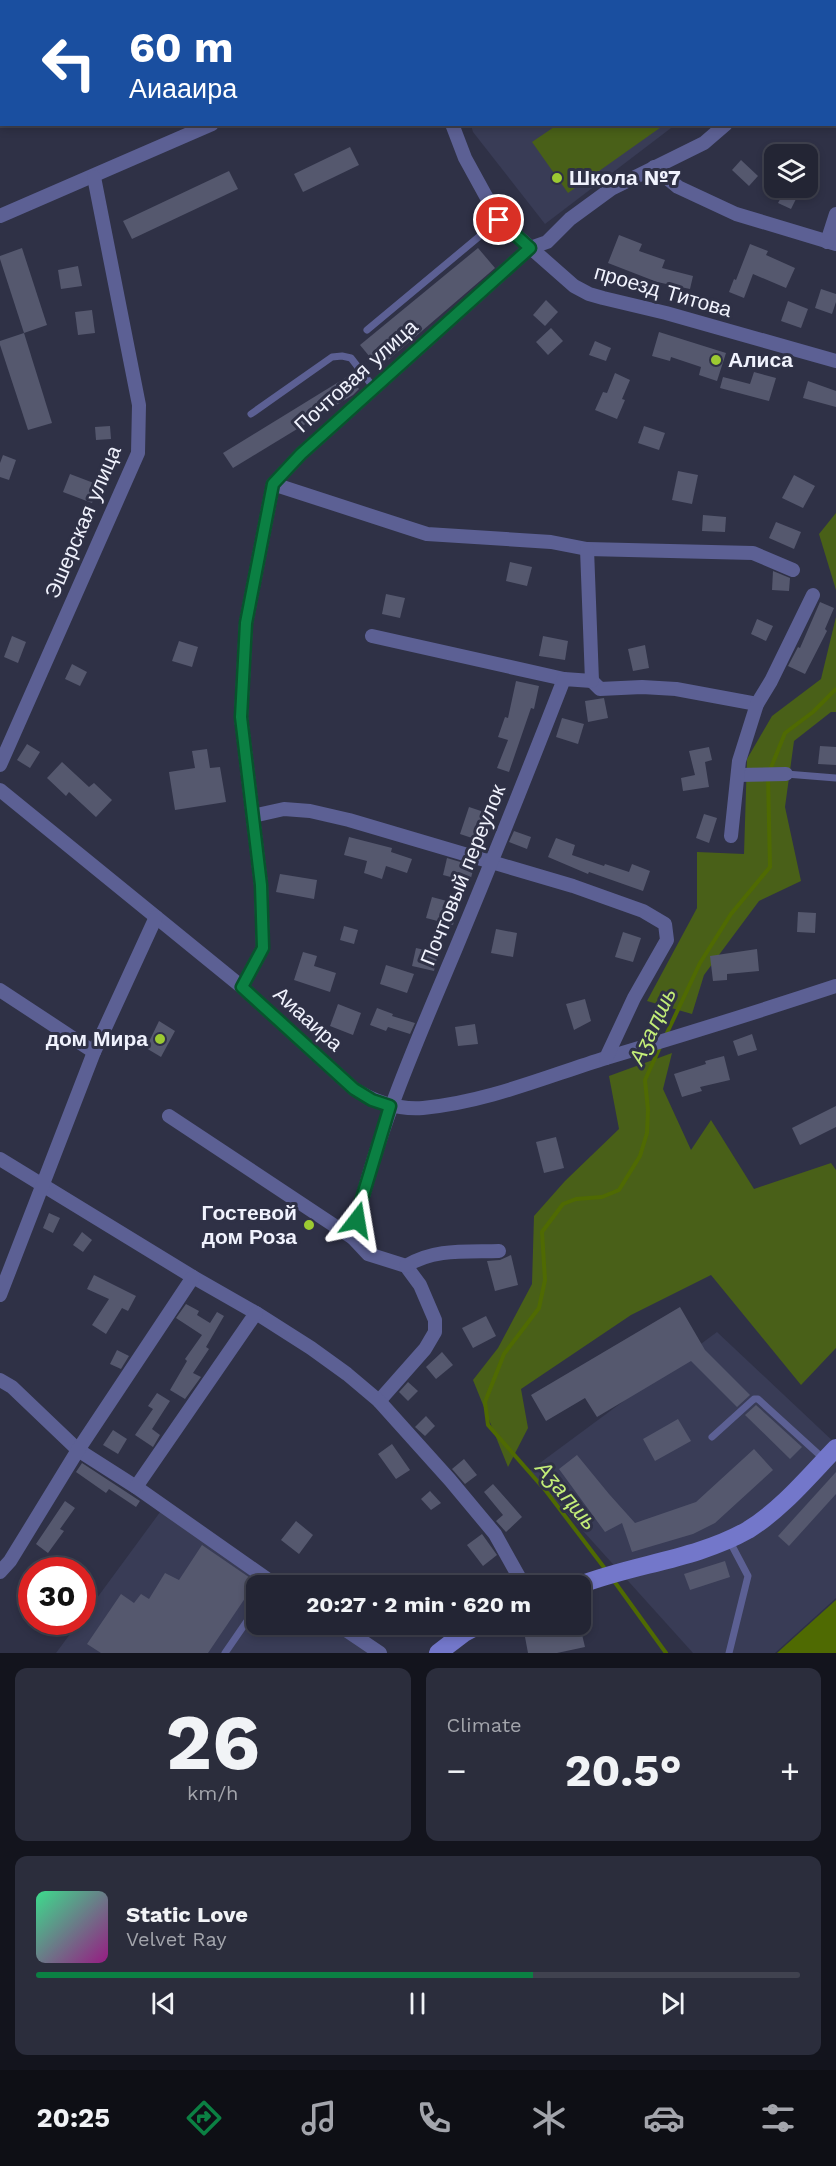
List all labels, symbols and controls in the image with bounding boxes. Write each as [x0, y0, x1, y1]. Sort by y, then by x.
text: 60 m [129, 23, 233, 72]
icon: left [30, 24, 108, 102]
text: Аиааира [129, 73, 237, 105]
map controls [764, 144, 818, 198]
button: layers [764, 144, 818, 198]
place label: Школа №7 [569, 165, 681, 190]
marker: Школа №7 [550, 171, 564, 185]
pin [473, 194, 524, 245]
icon: arrive [482, 203, 515, 236]
street label: проезд Титова [592, 259, 735, 322]
street label: Почтовая улица [289, 314, 423, 438]
place label: Алиса [728, 347, 793, 372]
marker: Алиса [709, 353, 723, 367]
street label: Эшерская улица [39, 441, 126, 602]
street label: Почтовый переулок [415, 780, 511, 969]
street label: Аиааира [269, 981, 348, 1056]
water label: Аӡаԥшь [623, 984, 681, 1070]
place label: дом Мира [46, 1026, 148, 1051]
marker: дом Мира [153, 1032, 167, 1046]
position arrow [325, 1188, 389, 1252]
place label: Гостевой дом Роза [202, 1200, 297, 1249]
marker: Гостевой дом Роза [302, 1218, 316, 1232]
water label: Аӡаԥшь [529, 1454, 603, 1535]
speed limit sign: 30 [18, 1557, 96, 1635]
text: 20:27 · 2 min · 620 m [306, 1592, 531, 1617]
text: 26 [165, 1696, 260, 1788]
text: Climate [447, 1713, 522, 1737]
text: 20.5° [565, 1744, 682, 1797]
text: − [447, 1751, 466, 1790]
text: + [780, 1751, 800, 1790]
text: km/h [187, 1781, 239, 1805]
text: Static Love [126, 1902, 248, 1927]
text: Velvet Ray [126, 1927, 227, 1951]
icon: previous [147, 1987, 180, 2020]
icon: pause [401, 1987, 434, 2020]
icon: next [656, 1987, 689, 2020]
icon: directions [183, 2097, 225, 2139]
icon: music [298, 2097, 340, 2139]
icon: phone [413, 2097, 455, 2139]
icon: climate [528, 2097, 570, 2139]
icon: car [643, 2097, 685, 2139]
icon: filters [757, 2097, 799, 2139]
text: 20:25 [36, 2102, 110, 2134]

